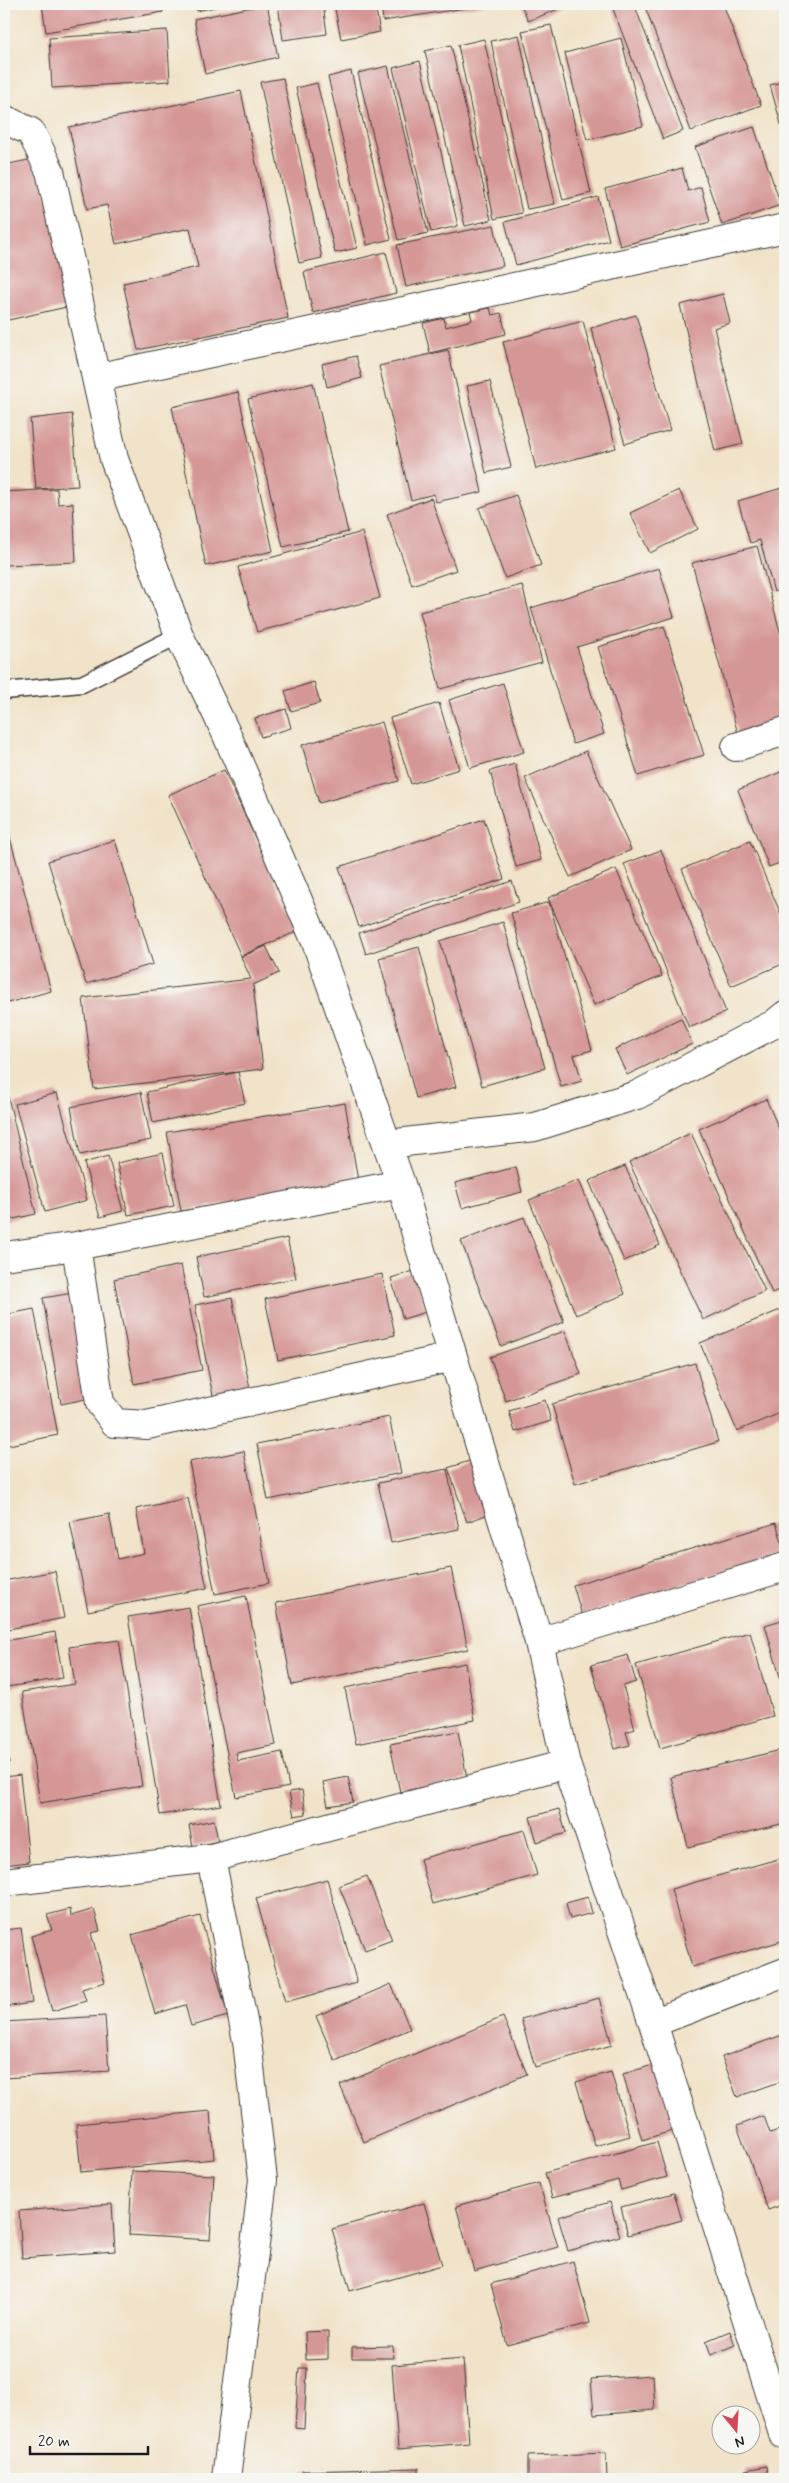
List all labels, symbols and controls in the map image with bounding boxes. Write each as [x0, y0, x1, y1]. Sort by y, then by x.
north arrow [712, 2406, 762, 2456]
scale bar [30, 2423, 148, 2455]
text: N [732, 2431, 747, 2451]
text: 20 m [38, 2432, 70, 2452]

